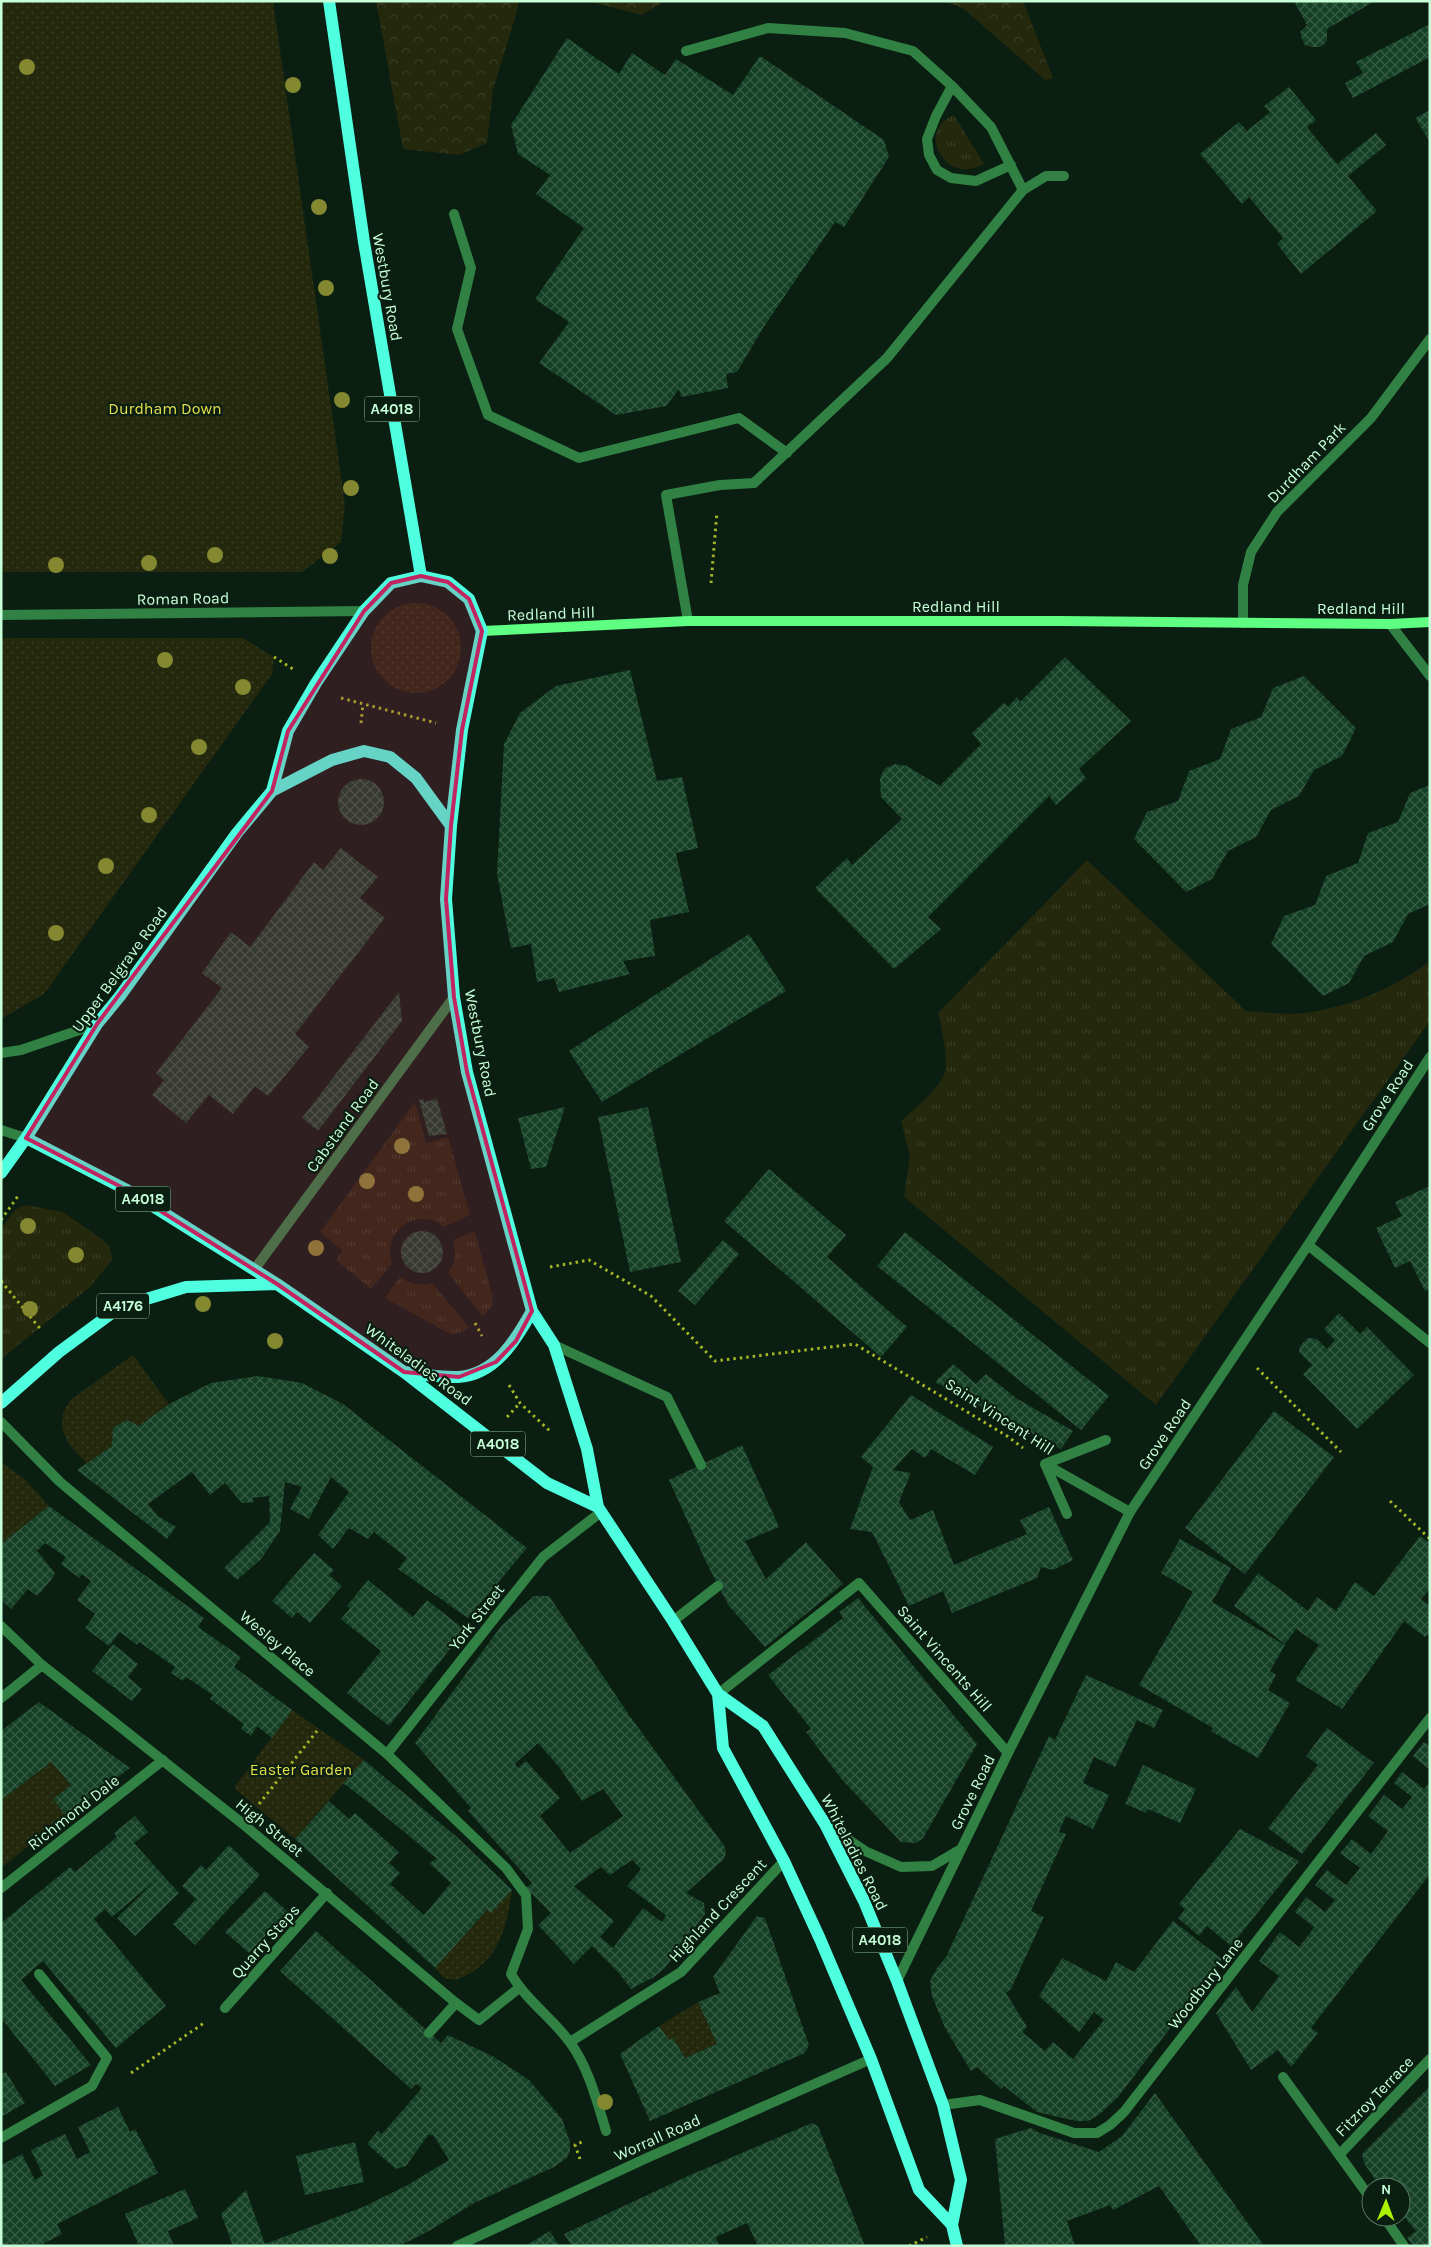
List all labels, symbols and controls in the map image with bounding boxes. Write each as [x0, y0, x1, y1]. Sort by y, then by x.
street label: Westbury Road [369, 232, 406, 343]
road number: A4018 [364, 396, 420, 422]
park label: Durdham Down [108, 399, 222, 418]
street label: Durdham Park [1263, 418, 1350, 507]
street label: Roman Road [137, 588, 229, 609]
street label: Redland Hill [912, 597, 1000, 616]
street label: Redland Hill [1317, 599, 1405, 618]
street label: Redland Hill [507, 602, 595, 625]
street label: Upper Belgrave Road [68, 903, 171, 1036]
street label: Westbury Road [461, 988, 500, 1099]
street label: Grove Road [1357, 1056, 1418, 1135]
street label: Cabstand Road [302, 1075, 383, 1176]
road number: A4018 [116, 1186, 170, 1212]
road number: A4176 [97, 1294, 149, 1318]
street label: Whiteladies Road [361, 1319, 476, 1410]
street label: Saint Vincent Hill [942, 1374, 1058, 1459]
street label: Grove Road [1134, 1395, 1195, 1473]
road number: A4018 [470, 1432, 526, 1456]
street label: York Street [445, 1580, 508, 1654]
street label: Saint Vincents Hill [893, 1601, 996, 1715]
street label: Wesley Place [236, 1606, 319, 1681]
street label: Grove Road [946, 1751, 999, 1833]
park label: Easter Garden [250, 1760, 352, 1779]
street label: Richmond Dale [24, 1771, 123, 1854]
street label: Whiteladies Road [817, 1791, 892, 1913]
street label: High Street [232, 1794, 307, 1861]
street label: Highland Crescent [664, 1855, 770, 1966]
street label: Quarry Steps [227, 1900, 304, 1982]
road number: A4018 [852, 1928, 908, 1952]
street label: Woodbury Lane [1164, 1934, 1247, 2033]
street label: Fitzroy Terrace [1331, 2052, 1417, 2141]
street label: Worrall Road [611, 2110, 703, 2165]
north arrow [1361, 2177, 1411, 2227]
text: N [1381, 2181, 1391, 2198]

